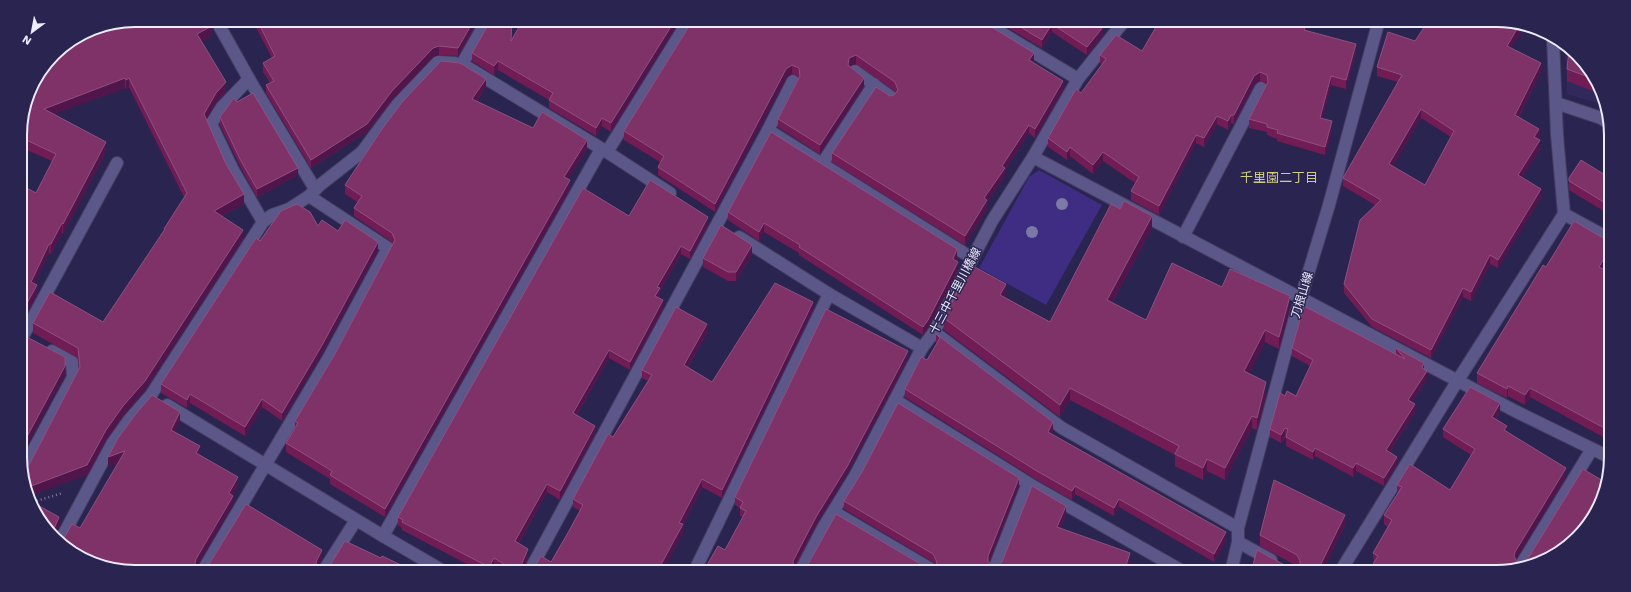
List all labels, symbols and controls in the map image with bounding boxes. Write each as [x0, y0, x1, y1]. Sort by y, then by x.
north arrow [12, 12, 52, 52]
text: N [20, 32, 34, 48]
district label: 千里園二丁目 [1240, 170, 1318, 185]
street label: 十三中千里川橋線 [926, 245, 984, 337]
street label: 刀根山線 [1288, 270, 1316, 320]

